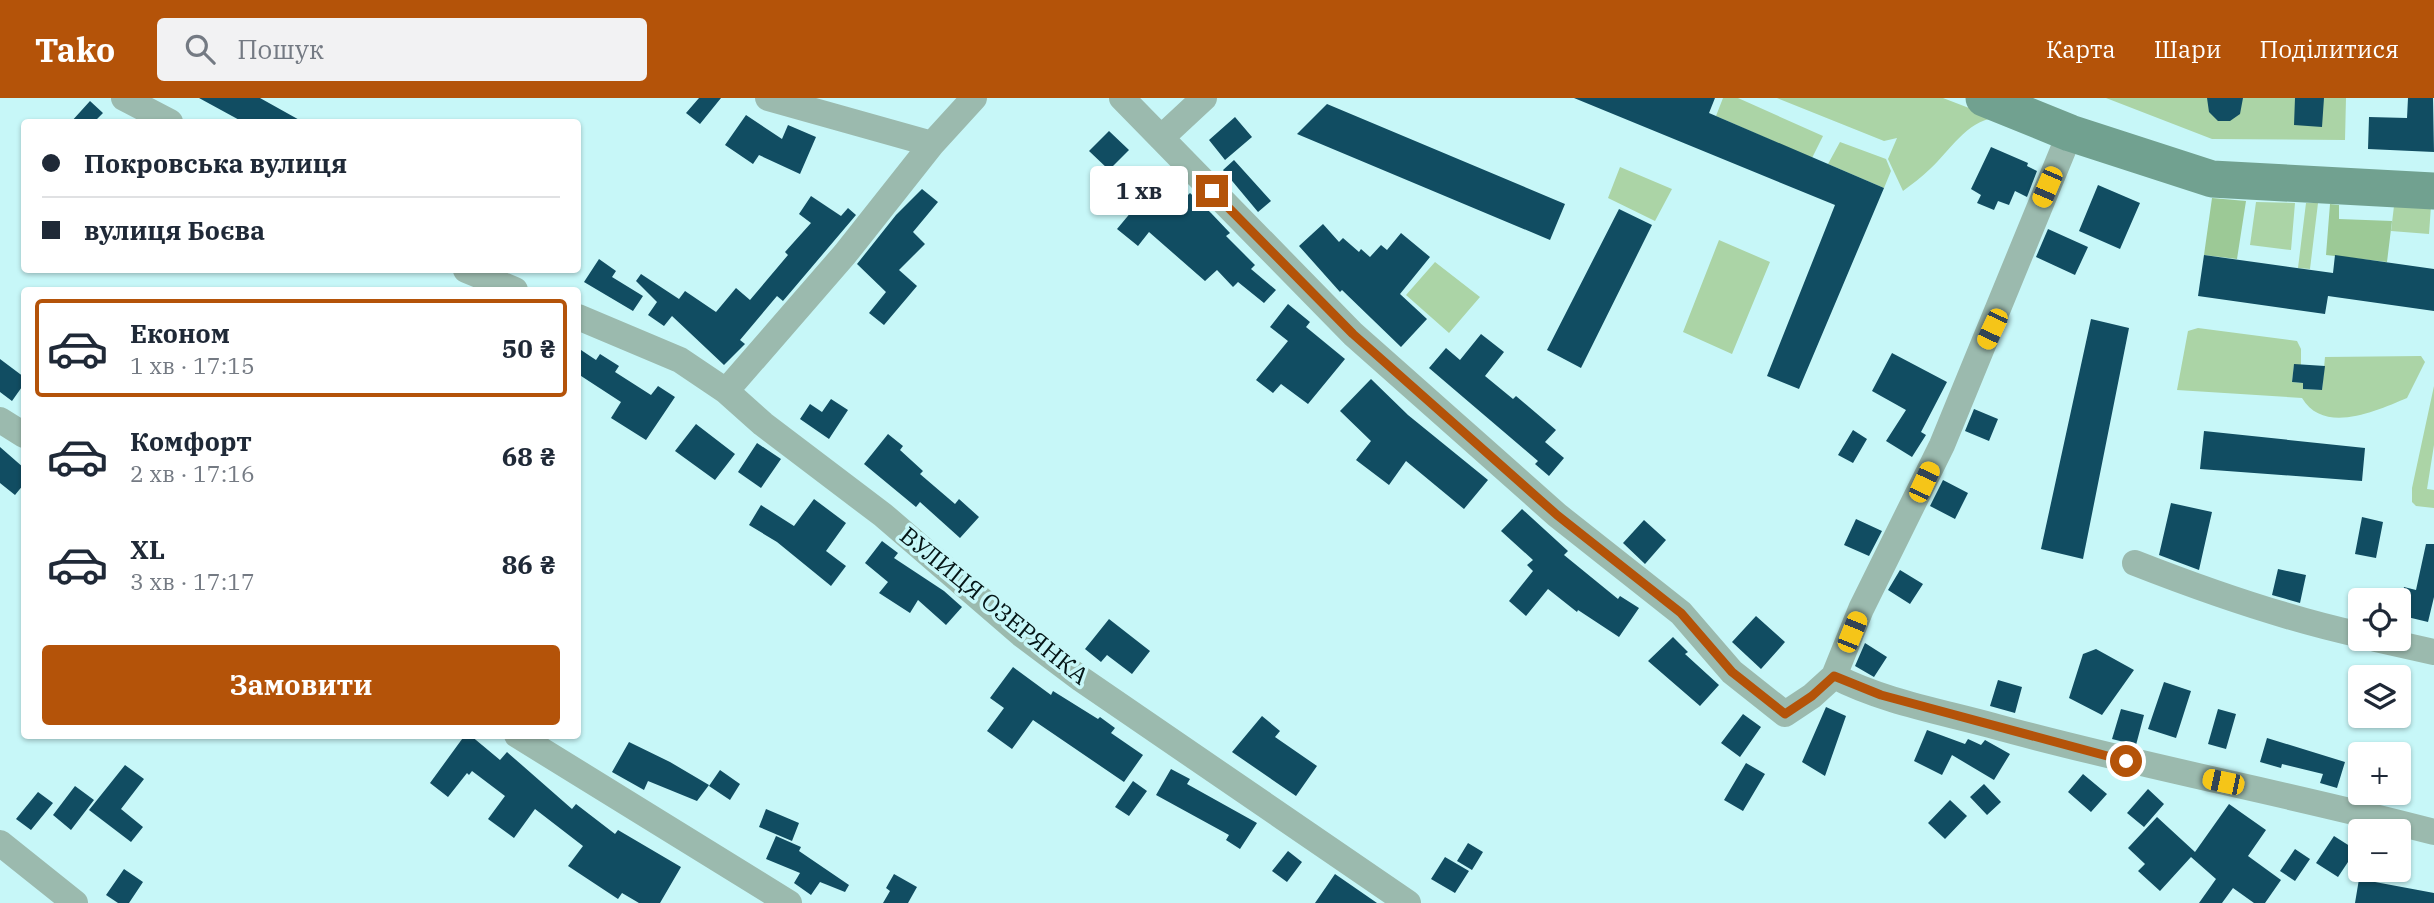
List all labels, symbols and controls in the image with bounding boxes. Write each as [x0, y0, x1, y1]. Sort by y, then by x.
search box [157, 18, 647, 81]
text: Tako [35, 28, 115, 71]
icon: search [181, 30, 219, 68]
text: Пошук [237, 32, 324, 66]
text: Карта [2046, 33, 2116, 65]
text: Шари [2154, 33, 2222, 65]
text: Поділитися [2260, 33, 2399, 65]
text: Покровська вулиця [84, 146, 347, 180]
car [2030, 164, 2065, 210]
callout: 1 хв [1090, 166, 1188, 216]
text: 1 хв [1116, 175, 1162, 205]
route end [1196, 175, 1228, 207]
text: вулиця Боєва [84, 213, 265, 247]
car [1974, 306, 2011, 352]
text: Економ [130, 316, 230, 350]
icon: car [46, 317, 109, 380]
text: 50 ₴ [502, 331, 556, 365]
text: 1 хв · 17:15 [130, 350, 255, 380]
text: Комфорт [130, 424, 252, 458]
icon: car [46, 425, 109, 488]
text: 68 ₴ [502, 439, 556, 473]
text: 2 хв · 17:16 [130, 458, 255, 488]
car [1906, 459, 1943, 505]
street label: ВУЛИЦЯ ОЗЕРЯНКА [893, 519, 1096, 692]
text: XL [130, 532, 165, 566]
icon: car [46, 533, 109, 596]
text: 86 ₴ [502, 547, 556, 581]
text: 3 хв · 17:17 [130, 566, 255, 596]
map controls [2348, 588, 2411, 882]
button: locate [2348, 588, 2411, 651]
car [1835, 609, 1870, 655]
button: Замовити [42, 645, 560, 725]
button: layers [2348, 665, 2411, 728]
button: + [2348, 742, 2411, 805]
route start [2110, 745, 2142, 777]
car [2201, 767, 2246, 797]
button: − [2348, 819, 2411, 882]

